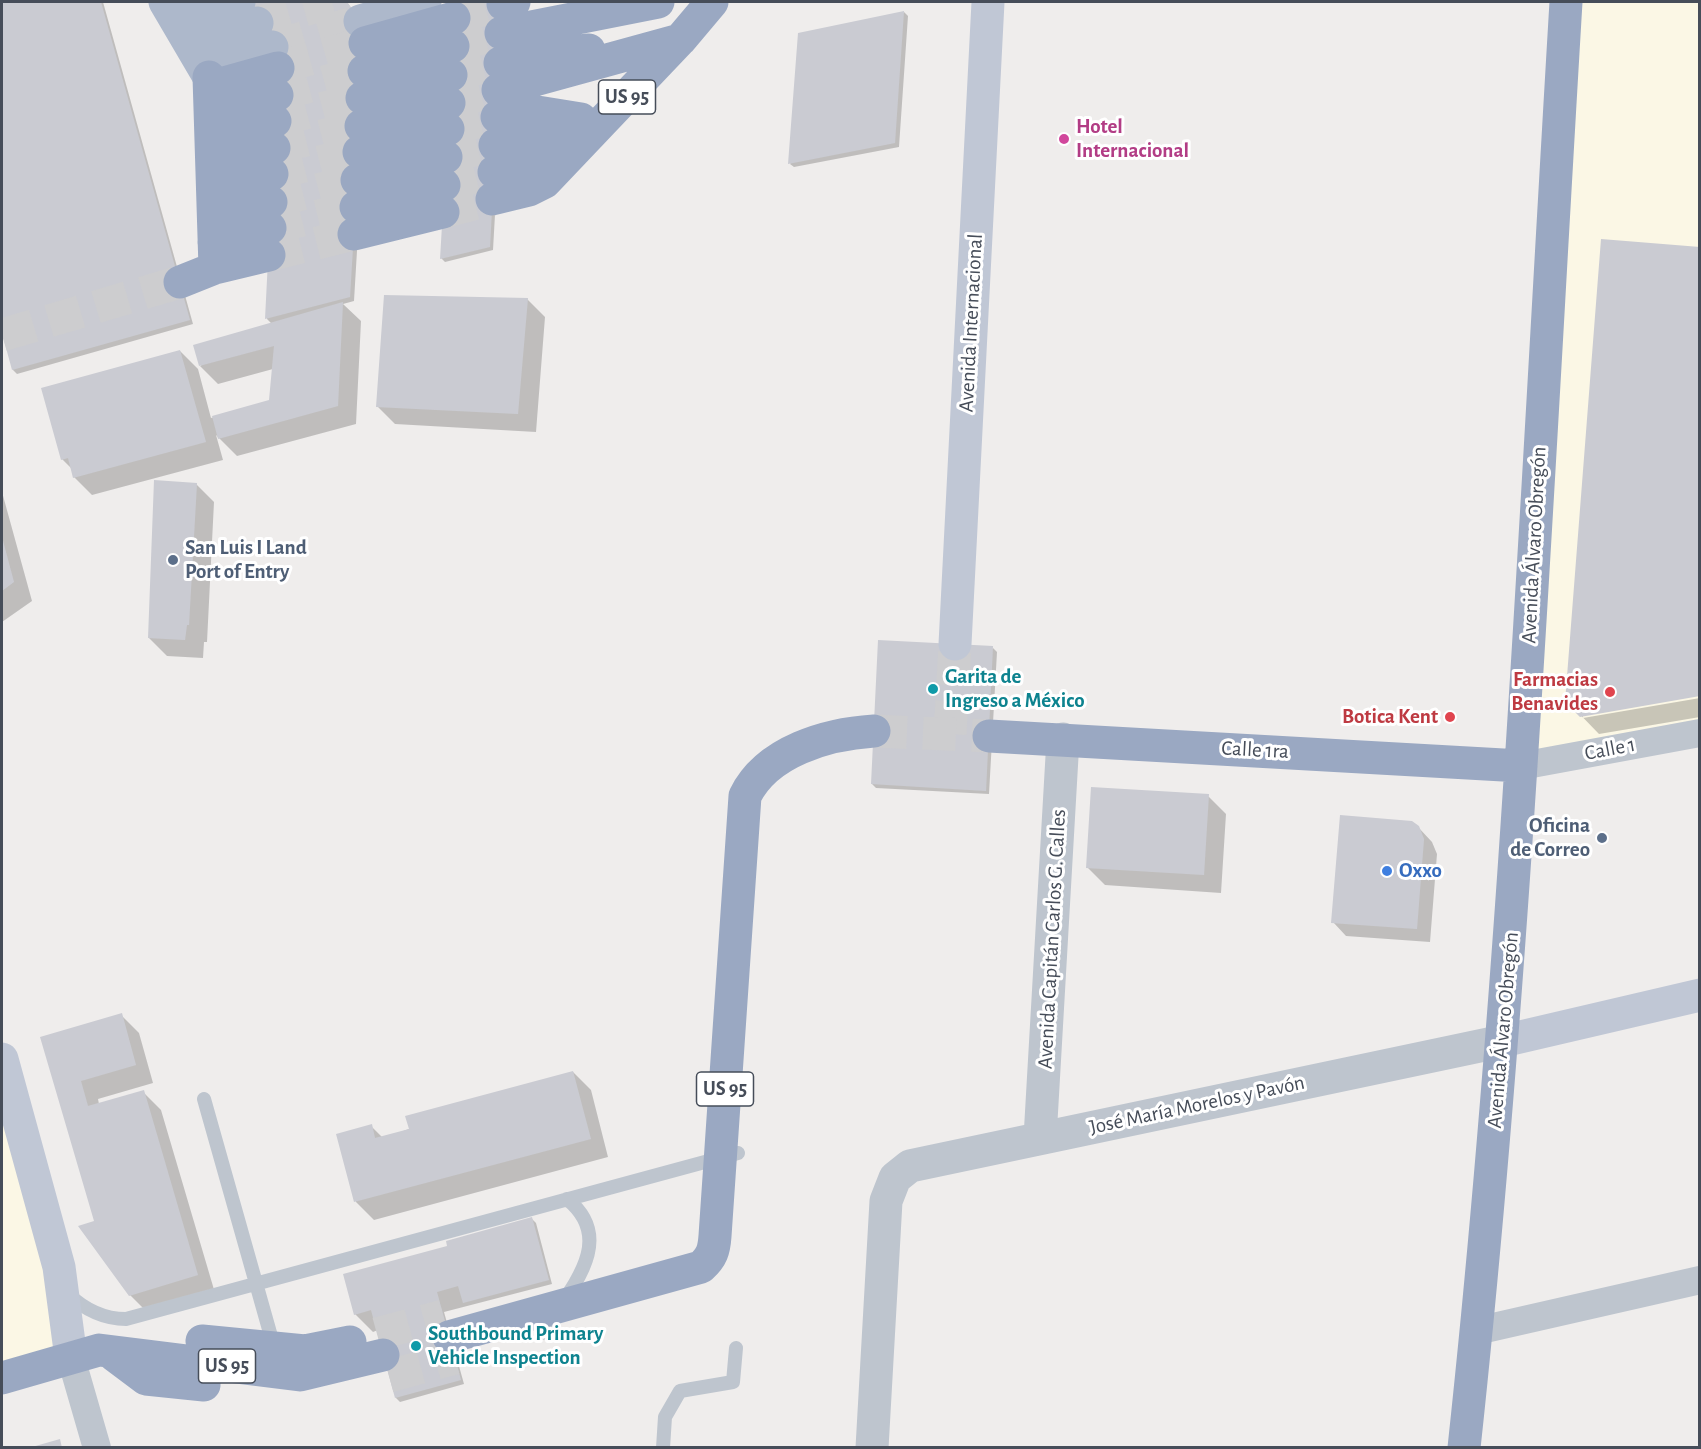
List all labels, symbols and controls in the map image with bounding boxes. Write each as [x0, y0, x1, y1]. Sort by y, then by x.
road number: US 95 [598, 80, 656, 114]
place label: Hotel Internacional [1076, 114, 1189, 164]
marker: Hotel Internacional [1057, 132, 1071, 146]
street label: Avenida Internacional [954, 233, 988, 413]
street label: Avenida Álvaro Obregón [1516, 446, 1552, 644]
place label: San Luis I Land Port of Entry [185, 535, 307, 585]
marker: San Luis I Land Port of Entry [166, 553, 180, 567]
place label: Garita de Ingreso a México [945, 664, 1085, 714]
place label: Farmacias Benavides [1511, 667, 1598, 717]
marker: Garita de Ingreso a México [926, 682, 940, 696]
marker: Farmacias Benavides [1603, 685, 1617, 699]
place label: Botica Kent [1342, 704, 1438, 730]
marker: Botica Kent [1443, 710, 1457, 724]
street label: Calle 1 [1582, 732, 1638, 766]
street label: Calle 1ra [1221, 736, 1289, 764]
street label: Avenida Capitán Carlos G. Calles [1033, 808, 1071, 1070]
place label: Oficina de Correo [1510, 813, 1590, 863]
marker: Oficina de Correo [1595, 831, 1609, 845]
place label: Oxxo [1399, 858, 1442, 884]
marker: Oxxo [1380, 864, 1394, 878]
street label: Avenida Álvaro Obregón [1482, 931, 1524, 1129]
street label: José María Morelos y Pavón [1087, 1070, 1307, 1140]
road number: US 95 [696, 1072, 754, 1106]
place label: Southbound Primary Vehicle Inspection [428, 1321, 603, 1371]
marker: Southbound Primary Vehicle Inspection [409, 1339, 423, 1353]
road number: US 95 [198, 1349, 256, 1383]

